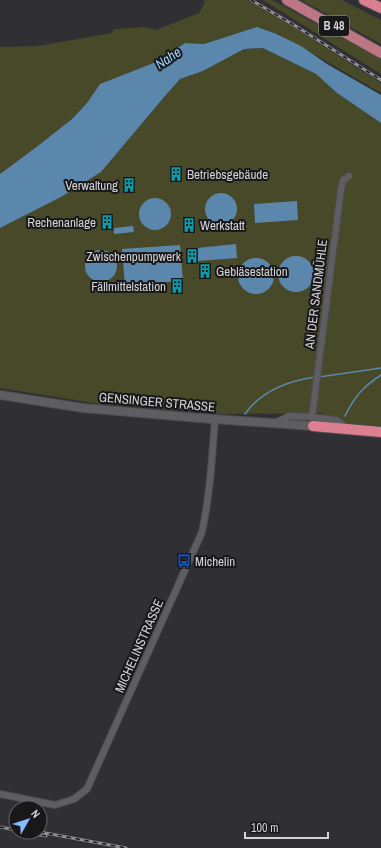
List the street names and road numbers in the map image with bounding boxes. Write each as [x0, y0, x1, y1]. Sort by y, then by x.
road number: B 48 [319, 16, 349, 36]
street label: AN DER SANDMÜHLE [301, 238, 331, 351]
street label: GENSINGER STRASSE [98, 388, 216, 416]
street label: MICHELINSTRASSE [111, 597, 167, 695]

